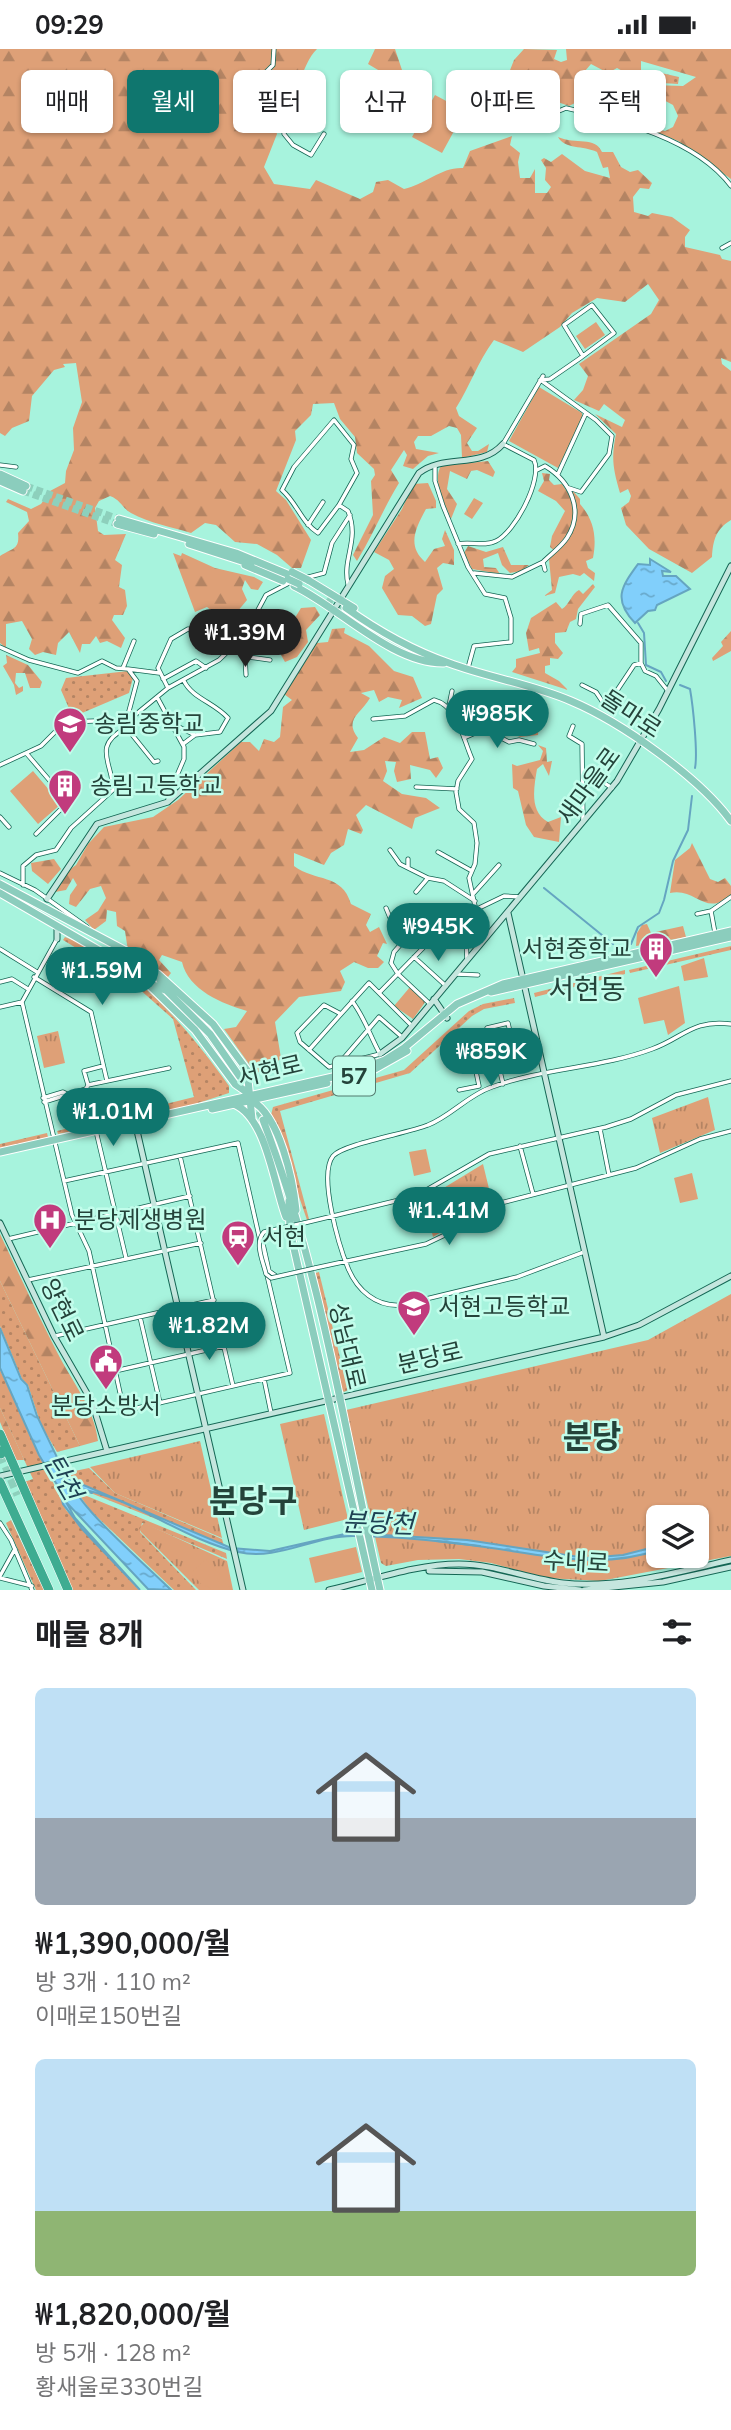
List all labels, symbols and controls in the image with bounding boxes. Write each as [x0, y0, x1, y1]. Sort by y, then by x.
text: 09:29 [35, 8, 104, 41]
chip: 매매 [21, 70, 113, 133]
chip: 월세 [127, 70, 219, 133]
chip: 필터 [233, 70, 326, 133]
chip: 신규 [340, 70, 432, 133]
chip: 아파트 [446, 70, 560, 133]
chip: 주택 [574, 70, 666, 133]
pin: ₩1.39M [188, 609, 302, 669]
text: ₩1.39M [205, 617, 285, 646]
street label: 돌마로 [596, 683, 667, 744]
pin: ₩985K [448, 691, 546, 750]
text: ₩985K [462, 698, 532, 727]
school or university icon: 송림중학교 [51, 705, 89, 754]
place label: 송림중학교 [94, 708, 204, 738]
street label: 새마을로 [550, 741, 626, 830]
building icon: 송림고등학교 [46, 767, 84, 816]
place label: 송림고등학교 [90, 770, 222, 800]
pin: ₩945K [389, 904, 487, 963]
text: ₩945K [403, 911, 473, 940]
building icon: 서현중학교 [637, 930, 675, 979]
place label: 서현중학교 [522, 933, 632, 963]
pin: ₩1.59M [45, 947, 159, 1007]
text: ₩1.59M [62, 955, 142, 984]
district label: 서현동 [548, 971, 626, 1006]
pin: ₩859K [442, 1028, 540, 1088]
text: ₩859K [456, 1036, 526, 1065]
street label: 서현로 [234, 1048, 305, 1092]
road number: 57 [333, 1057, 375, 1095]
pin: ₩1.01M [56, 1089, 170, 1148]
text: ₩1.01M [73, 1096, 153, 1125]
pin: ₩1.41M [392, 1187, 506, 1247]
text: ₩1.41M [409, 1195, 489, 1224]
hospital icon: 분당제생병원 [31, 1201, 69, 1250]
place label: 분당제생병원 [74, 1204, 206, 1234]
station icon: 서현 [219, 1218, 257, 1267]
place label: 서현 [262, 1221, 306, 1251]
street label: 양현로 [35, 1273, 91, 1346]
school or university icon: 서현고등학교 [395, 1288, 433, 1337]
place label: 서현고등학교 [438, 1291, 570, 1321]
street label: 성남대로 [323, 1299, 373, 1392]
pin: ₩1.82M [152, 1303, 266, 1362]
text: ₩1.82M [169, 1310, 249, 1339]
street label: 분당로 [394, 1335, 465, 1379]
public building icon: 분당소방서 [87, 1342, 125, 1391]
place label: 분당소방서 [51, 1390, 161, 1420]
district label: 분당 [563, 1416, 621, 1456]
water label: 탄천 [37, 1448, 91, 1508]
district label: 분당구 [209, 1480, 297, 1520]
water label: 분당천 [342, 1505, 418, 1540]
map controls [646, 1505, 709, 1568]
button: layers [646, 1505, 709, 1568]
street label: 수내로 [542, 1544, 610, 1578]
icon: filters [658, 1613, 696, 1651]
text: 매물 8개 [35, 1615, 144, 1653]
icon: home [303, 1734, 429, 1860]
text: ₩1,390,000/월 [35, 1924, 231, 1962]
text: 방 3개 · 110 m² [35, 1967, 191, 1996]
text: 이매로150번길 [35, 2001, 182, 2030]
icon: home [303, 2105, 429, 2231]
text: ₩1,820,000/월 [35, 2295, 231, 2333]
text: 방 5개 · 128 m² [35, 2338, 191, 2367]
text: 황새울로330번길 [35, 2372, 203, 2401]

